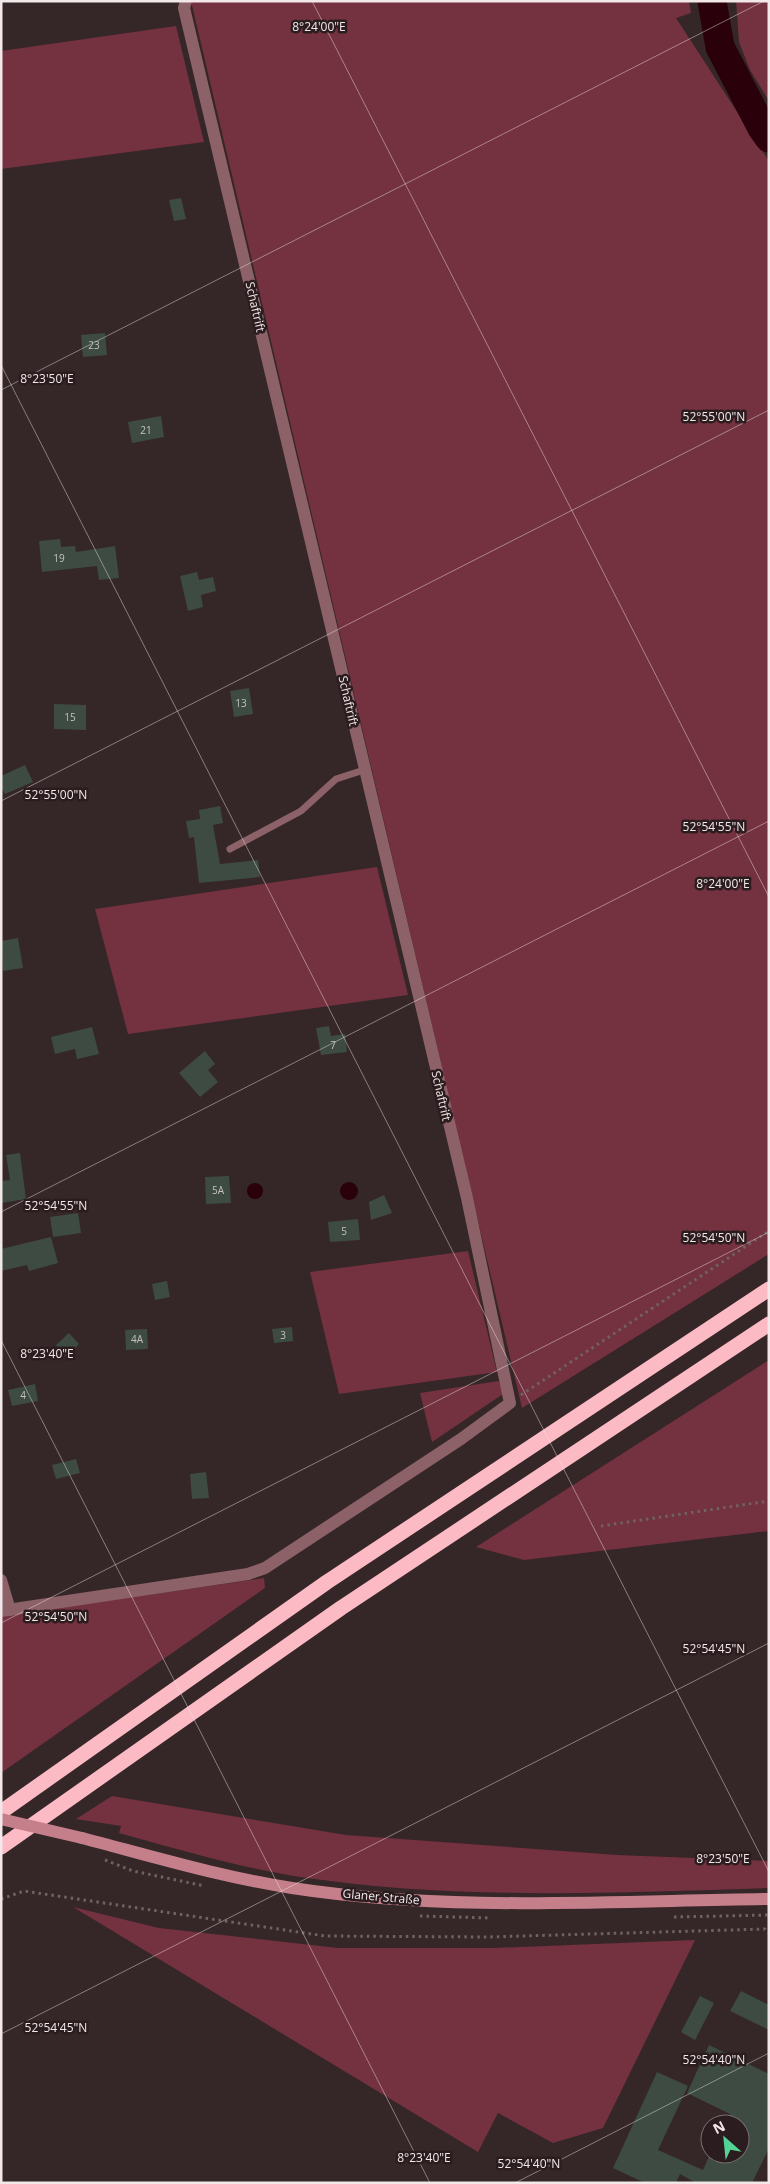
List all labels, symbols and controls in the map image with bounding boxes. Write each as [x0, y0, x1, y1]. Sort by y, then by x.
text: 8°24'00"E [292, 18, 346, 35]
street label: Schaftrift [241, 280, 269, 334]
house number: 23 [88, 338, 100, 352]
text: 8°23'50"E [20, 370, 74, 387]
text: 52°55'00"N [683, 408, 745, 425]
house number: 21 [140, 423, 152, 437]
house number: 19 [53, 551, 65, 565]
street label: Schaftrift [334, 674, 362, 728]
house number: 13 [235, 696, 247, 710]
house number: 15 [64, 710, 76, 724]
text: 52°55'00"N [25, 786, 87, 803]
text: 52°54'55"N [683, 818, 745, 835]
text: 8°24'00"E [696, 875, 750, 892]
house number: 7 [330, 1038, 336, 1052]
street label: Schaftrift [427, 1069, 455, 1123]
house number: 5A [212, 1183, 225, 1197]
text: 52°54'55"N [25, 1197, 87, 1214]
house number: 5 [341, 1224, 347, 1238]
text: 52°54'50"N [683, 1229, 745, 1246]
house number: 3 [280, 1328, 286, 1342]
house number: 4A [131, 1332, 144, 1346]
text: 8°23'40"E [20, 1345, 74, 1362]
house number: 4 [20, 1388, 26, 1402]
text: 52°54'50"N [25, 1608, 87, 1625]
text: 52°54'45"N [683, 1640, 745, 1657]
text: 8°23'50"E [696, 1850, 750, 1867]
street label: Glaner Straße [342, 1885, 420, 1908]
text: 52°54'45"N [25, 2019, 87, 2036]
text: 52°54'40"N [683, 2051, 745, 2068]
north arrow [700, 2114, 750, 2164]
text: N [709, 2116, 728, 2138]
text: 8°23'40"E [397, 2149, 451, 2166]
text: 52°54'40"N [498, 2155, 560, 2172]

